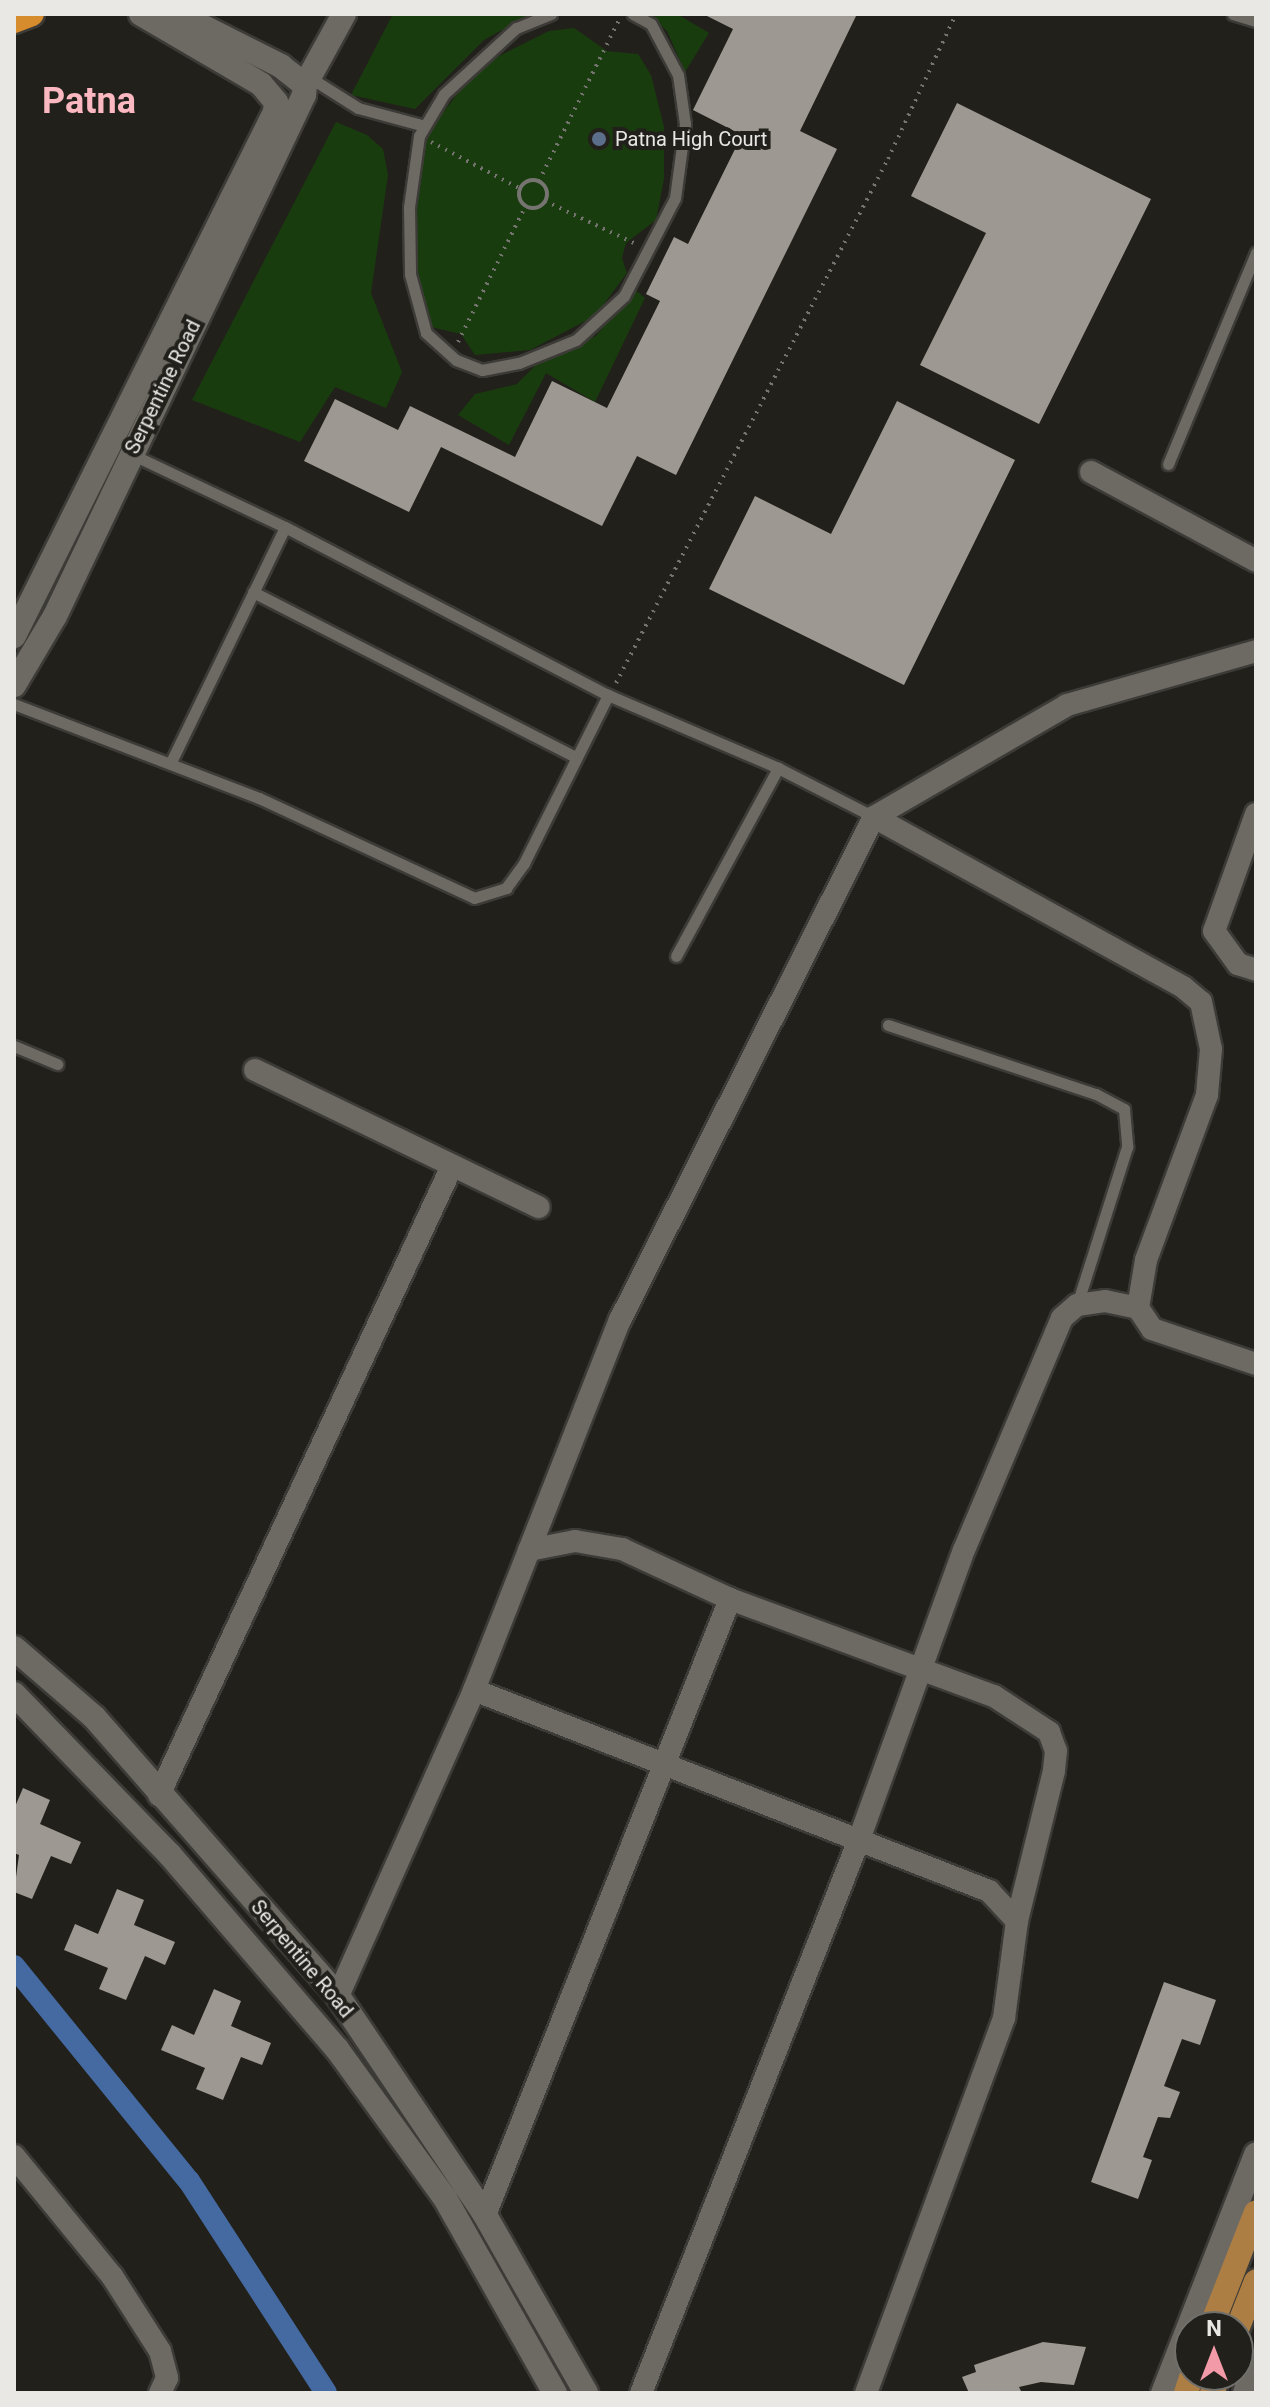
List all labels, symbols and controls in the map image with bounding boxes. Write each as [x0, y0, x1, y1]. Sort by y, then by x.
district label: Patna [42, 80, 136, 124]
place label: Patna High Court [615, 127, 767, 151]
marker: Patna High Court [590, 130, 608, 148]
street label: Serpentine Road [120, 316, 206, 458]
street label: Serpentine Road [246, 1895, 358, 2023]
north arrow [1174, 2311, 1254, 2391]
text: N [1206, 2316, 1222, 2341]

